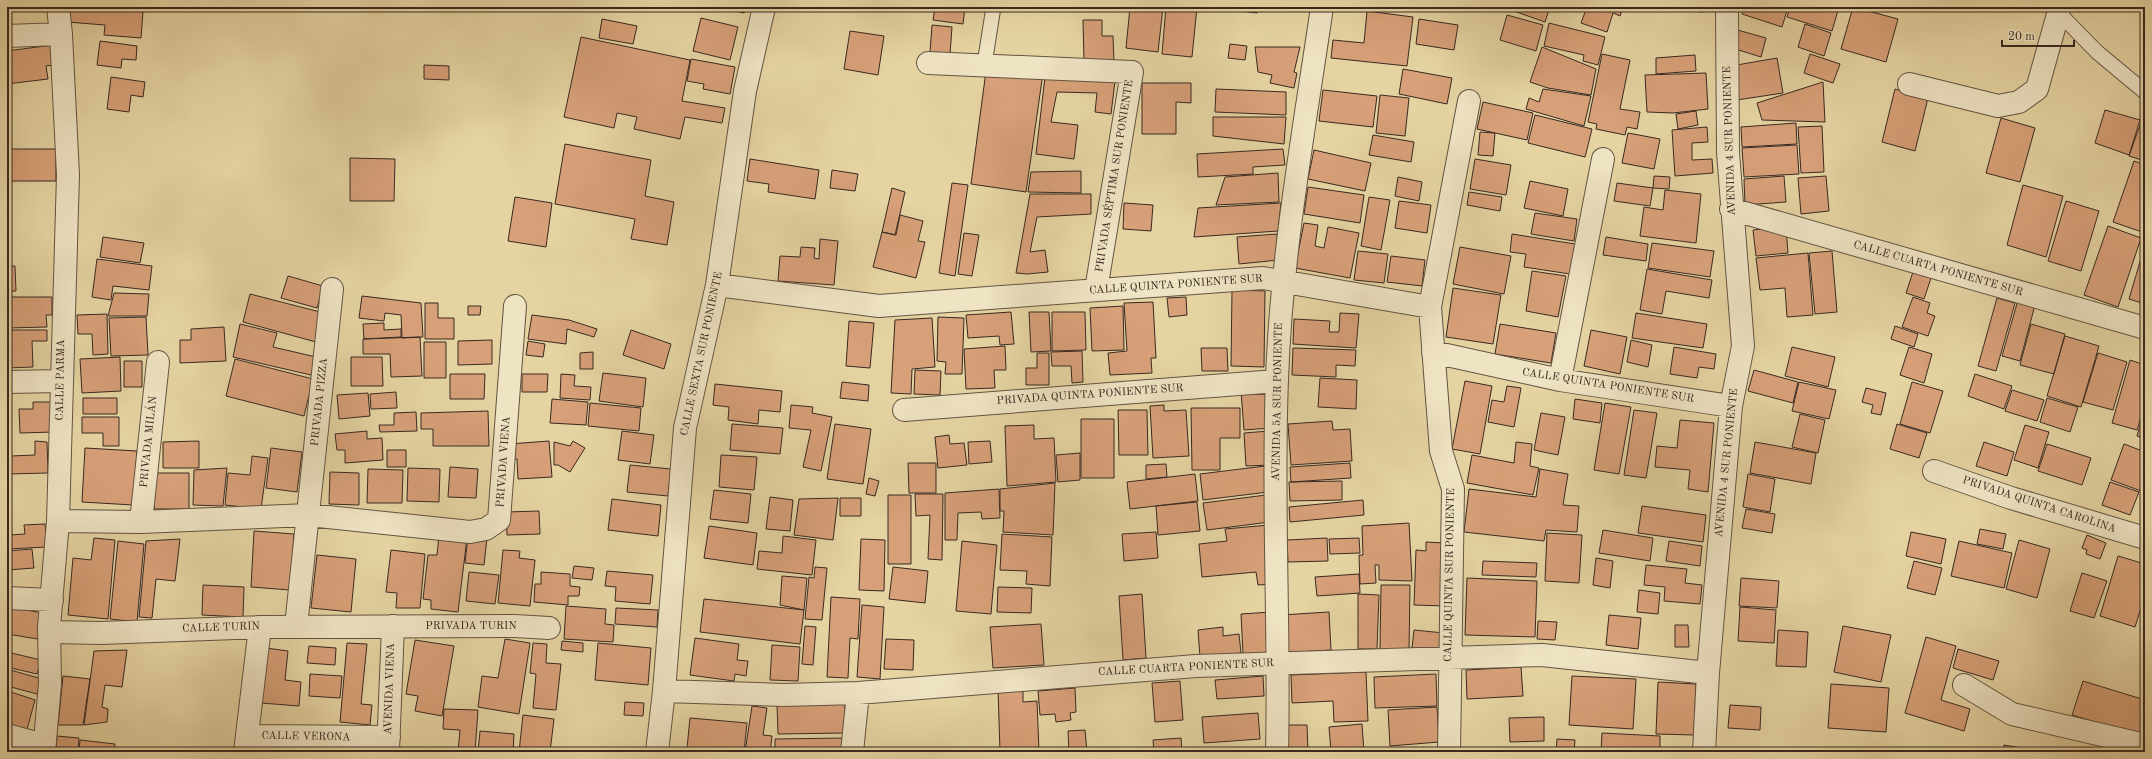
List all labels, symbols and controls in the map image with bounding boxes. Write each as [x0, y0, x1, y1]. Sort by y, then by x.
scale bar [2002, 22, 2074, 48]
text: 20 m [2008, 31, 2035, 43]
street label: AVENIDA 4 SUR PONIENTE [1722, 66, 1738, 216]
street label: PRIVADA SÉPTIMA SUR PONIENTE [1092, 79, 1136, 273]
street label: CALLE CUARTA PONIENTE SUR [1852, 239, 2024, 299]
street label: CALLE SEXTA SUR PONIENTE [679, 271, 725, 437]
street label: CALLE QUINTA PONIENTE SUR [1089, 273, 1263, 297]
street label: AVENIDA 5A SUR PONIENTE [1271, 323, 1285, 481]
street label: CALLE PARMA [55, 339, 67, 421]
street label: PRIVADA PIZZA [310, 357, 330, 447]
street label: CALLE QUINTA PONIENTE SUR [1521, 367, 1695, 405]
street label: PRIVADA QUINTA PONIENTE SUR [996, 383, 1184, 407]
street label: AVENIDA 4 SUR PONIENTE [1714, 388, 1740, 538]
street label: PRIVADA MILÁN [137, 395, 159, 488]
street label: PRIVADA VIENA [495, 415, 513, 508]
street label: PRIVADA QUINTA CAROLINA [1961, 475, 2118, 535]
street label: CALLE QUINTA SUR PONIENTE [1443, 488, 1457, 662]
street label: CALLE TURIN [182, 621, 261, 635]
street label: PRIVADA TURIN [425, 621, 517, 632]
street label: AVENIDA VIENA [383, 642, 397, 735]
street label: CALLE CUARTA PONIENTE SUR [1098, 658, 1274, 678]
street label: CALLE VERONA [262, 731, 351, 743]

